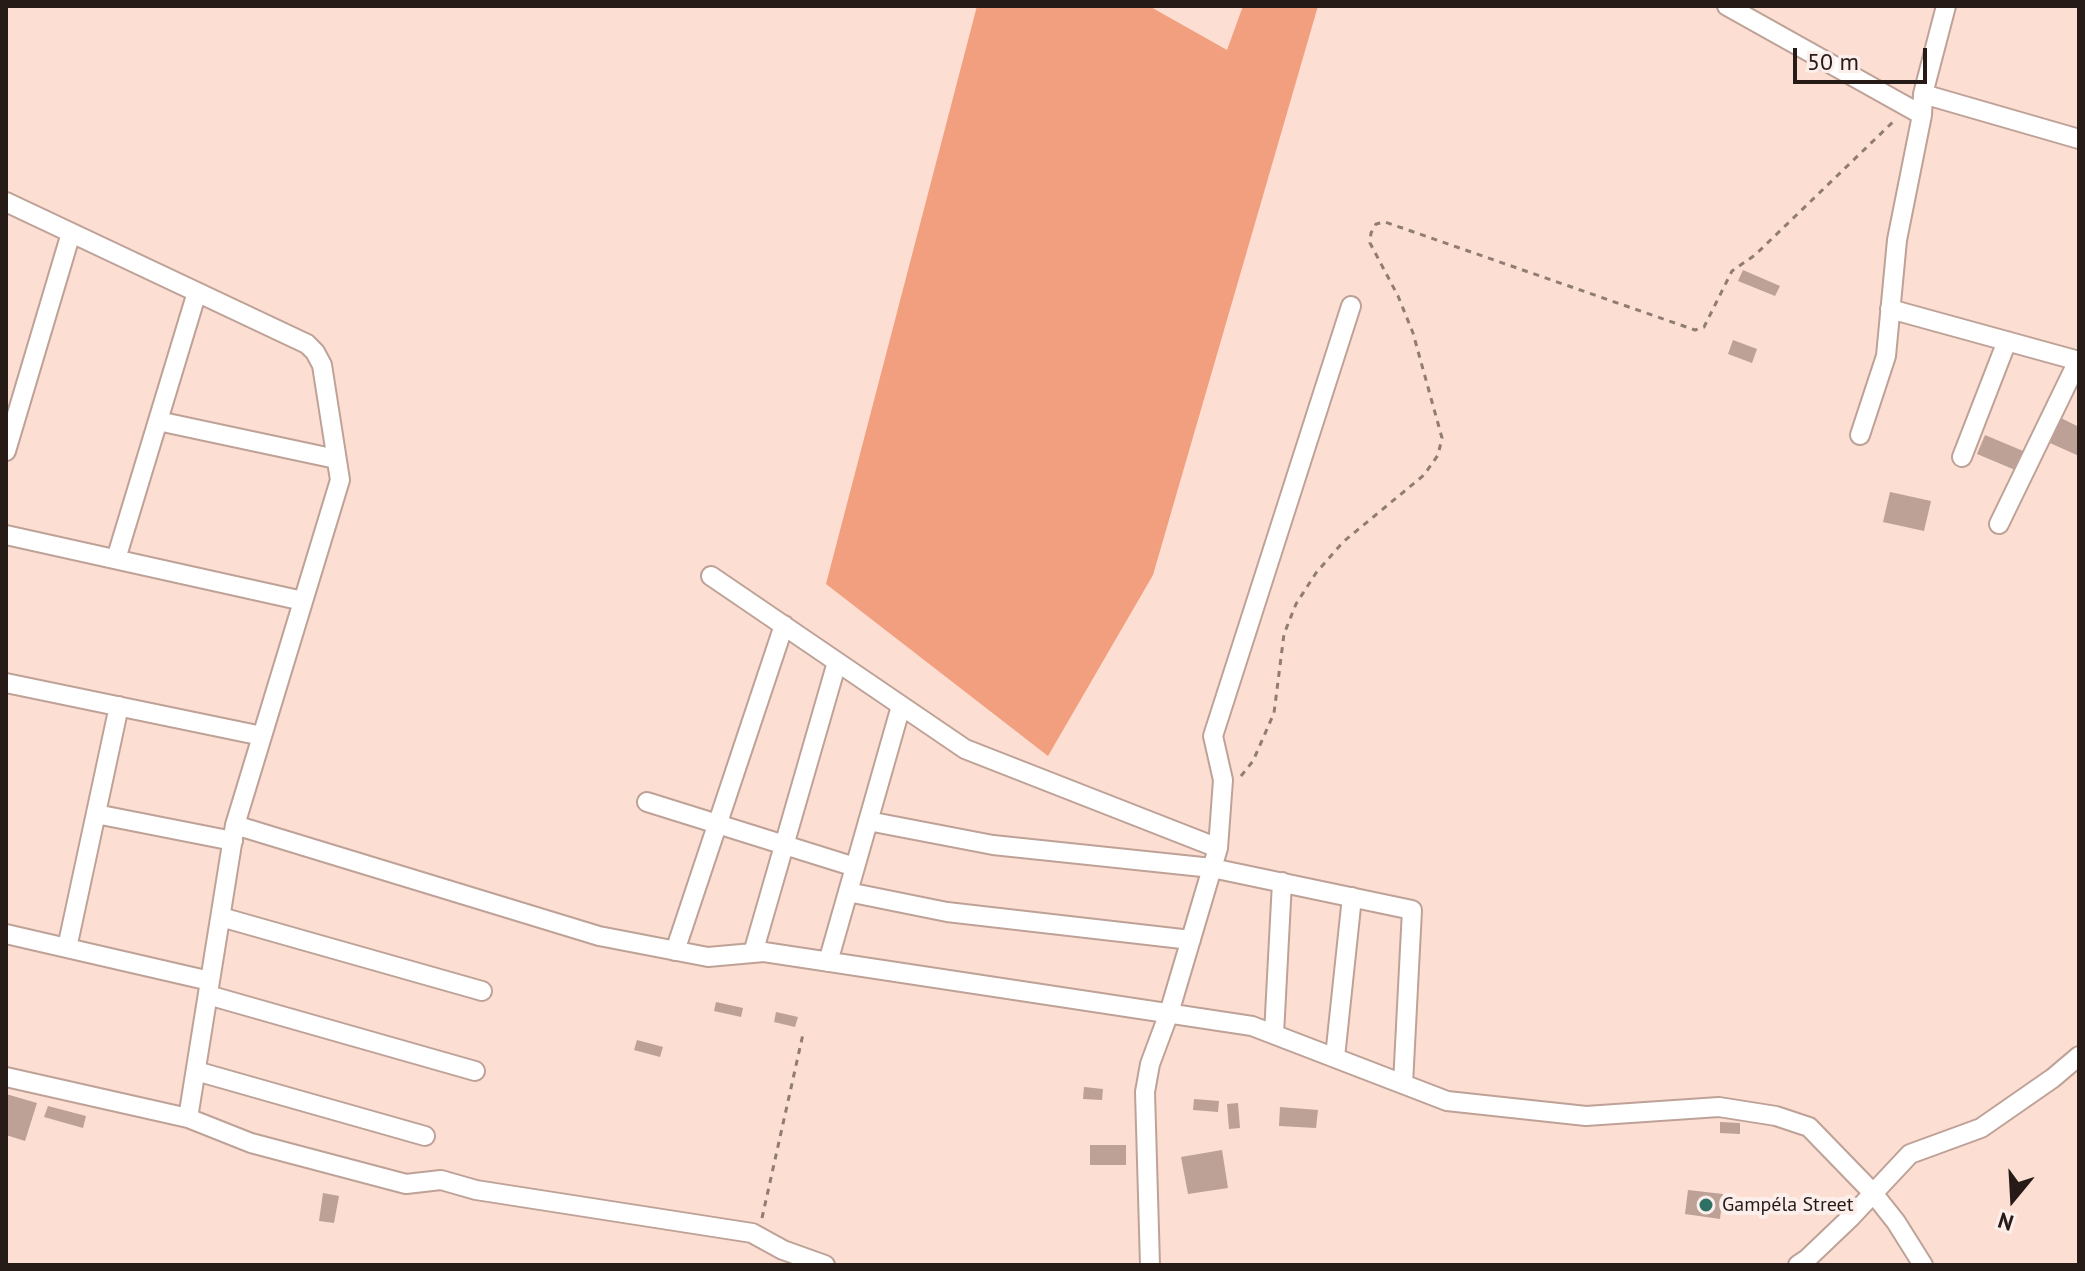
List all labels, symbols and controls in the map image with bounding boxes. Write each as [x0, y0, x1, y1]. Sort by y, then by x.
scale bar [1797, 32, 1931, 82]
text: 50 m [1807, 46, 1859, 77]
north arrow [1973, 1159, 2053, 1239]
place label: Gampéla Street [1722, 1193, 1854, 1217]
marker: Gampéla Street [1697, 1196, 1715, 1214]
text: N [1994, 1206, 2017, 1237]

